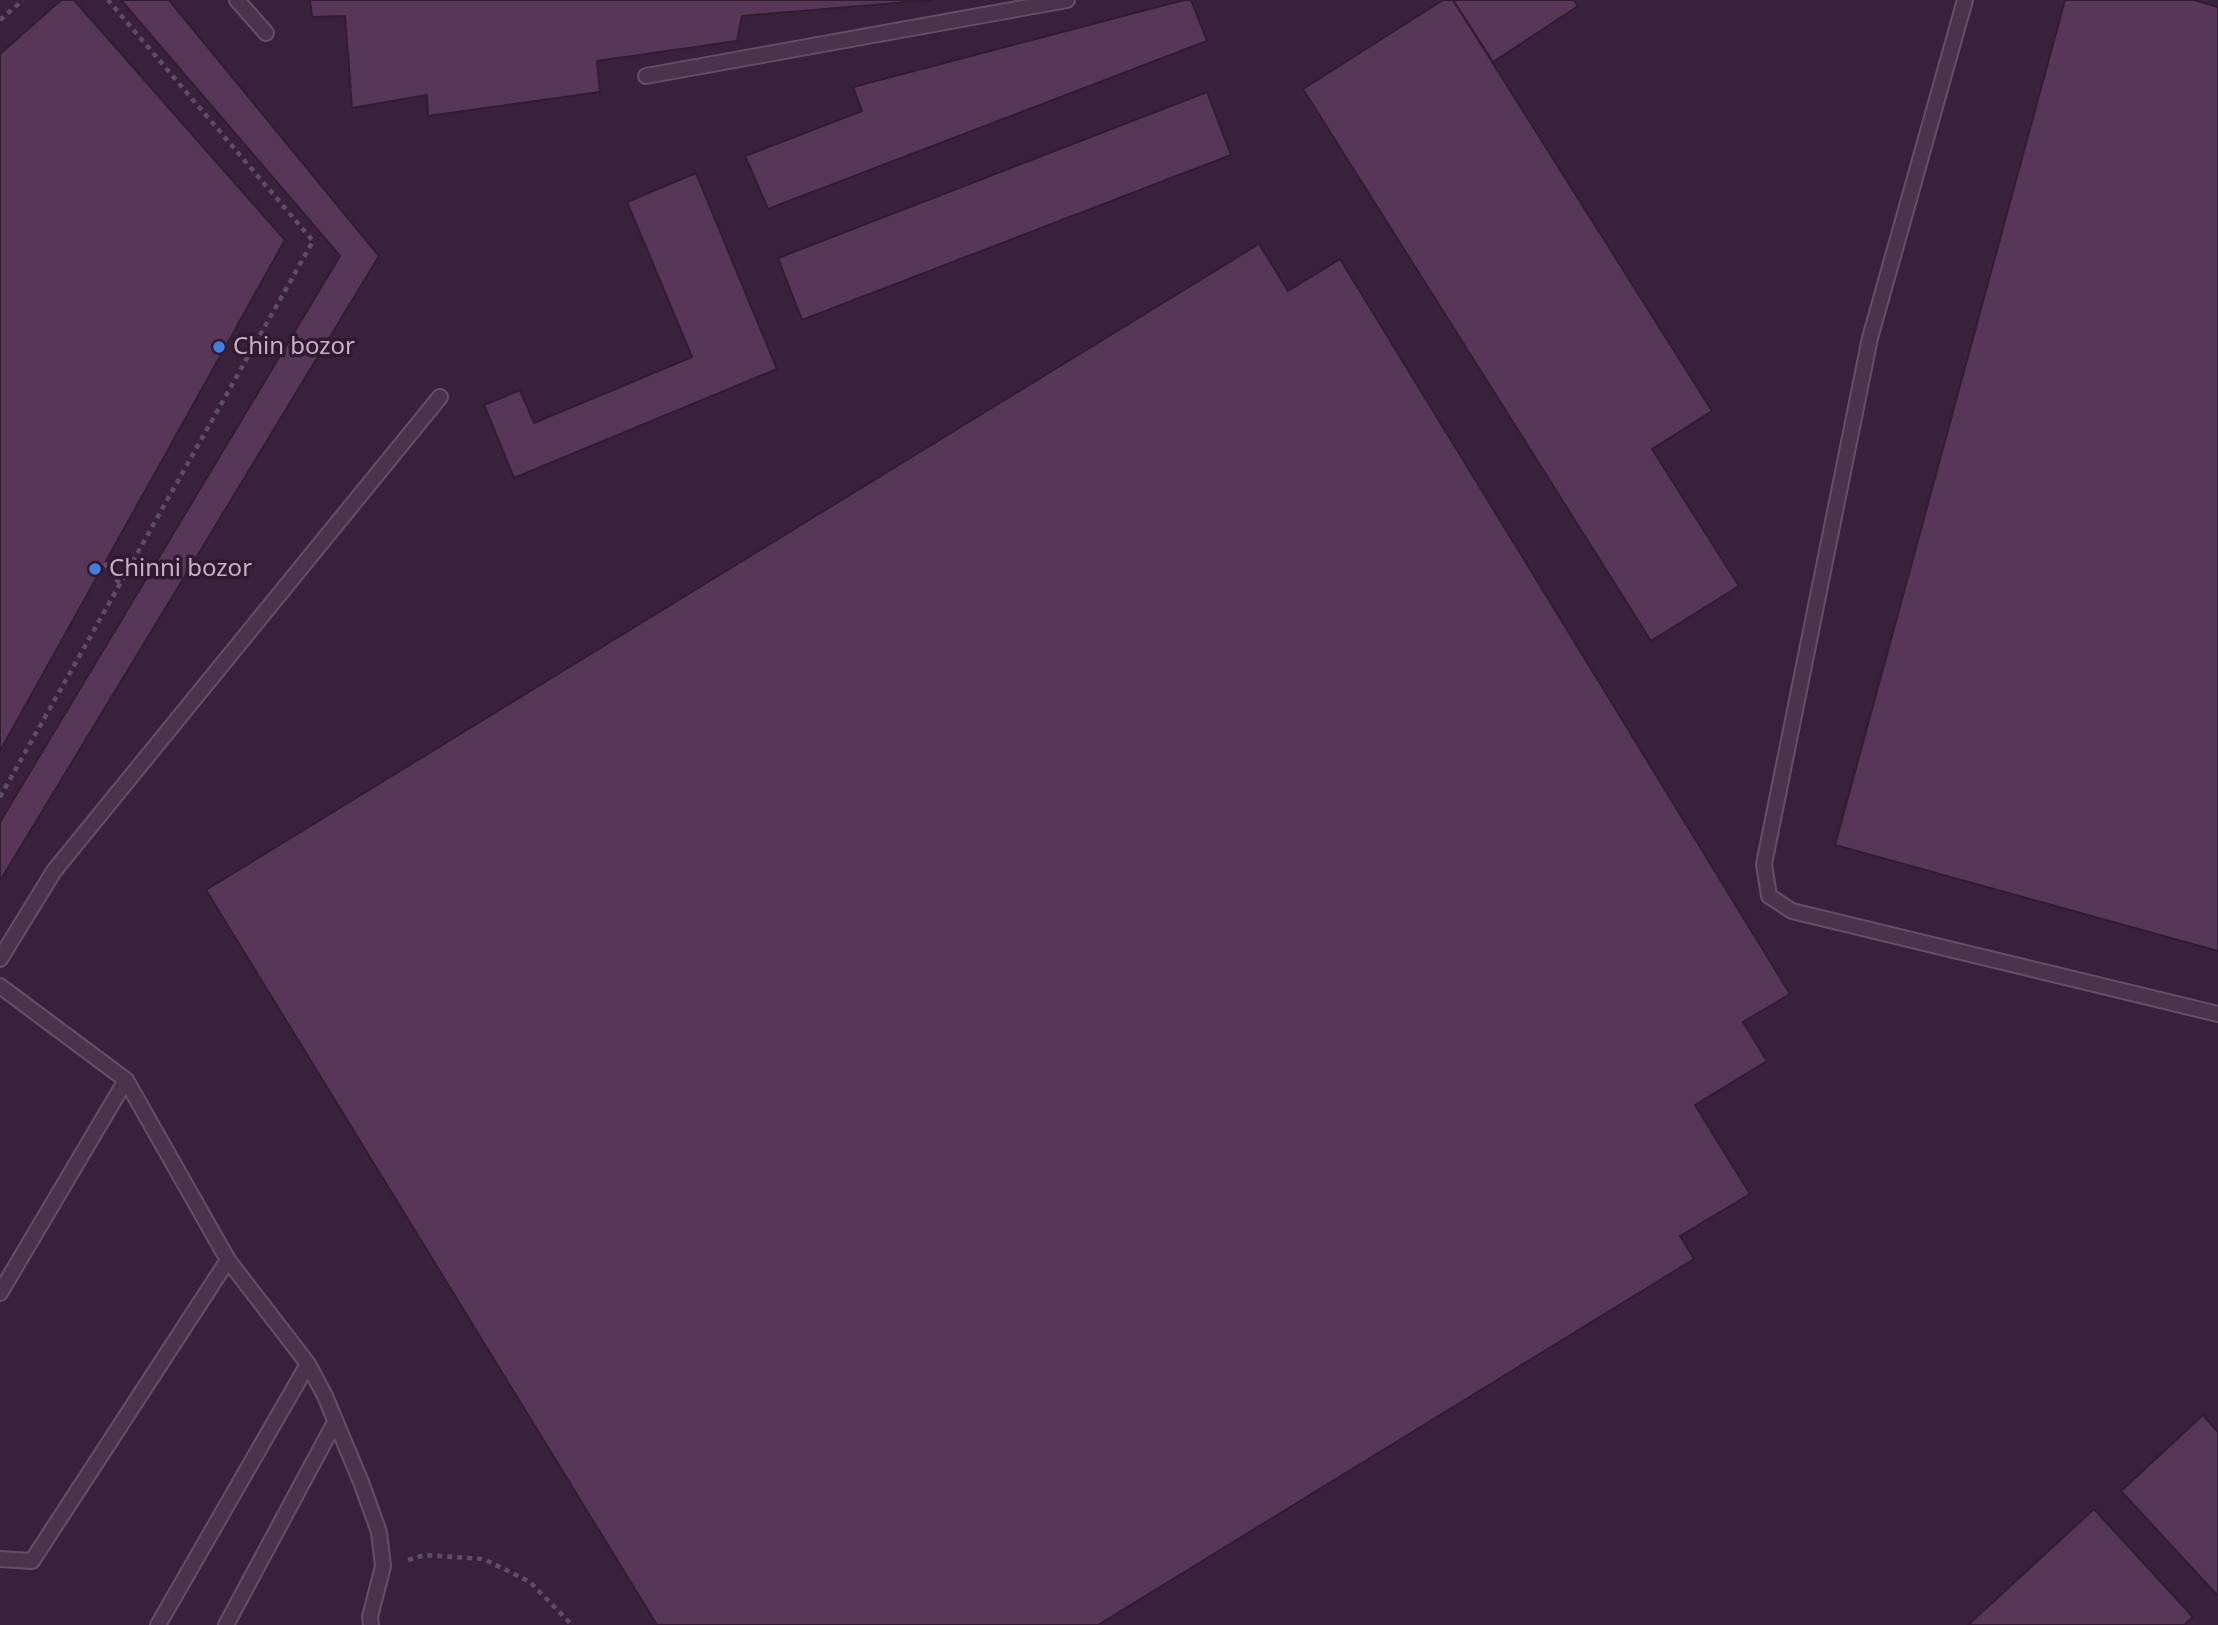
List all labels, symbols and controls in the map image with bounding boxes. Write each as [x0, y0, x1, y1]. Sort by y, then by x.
place label: Chin bozor [233, 333, 355, 361]
marker: Chin bozor [211, 339, 227, 355]
place label: Chinni bozor [109, 555, 252, 583]
marker: Chinni bozor [87, 561, 103, 577]

